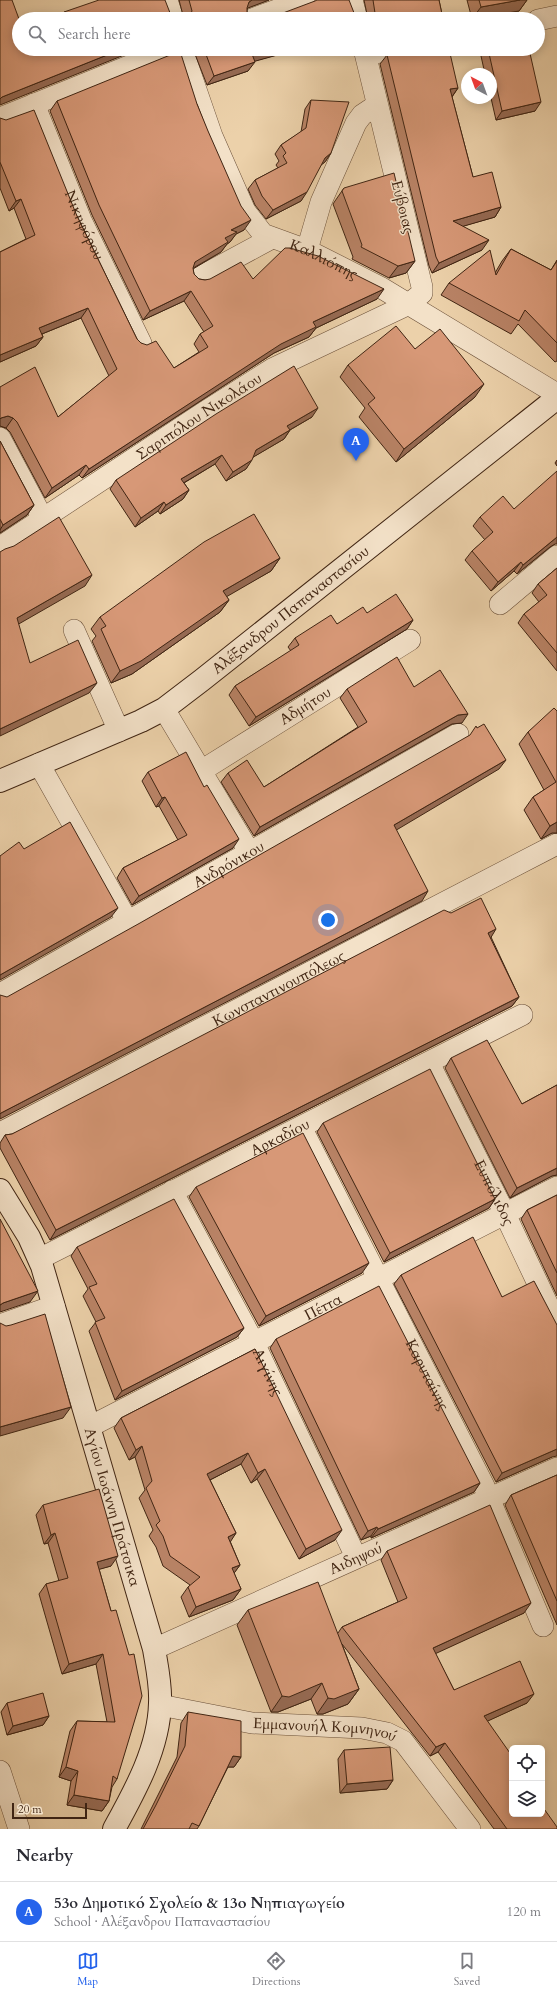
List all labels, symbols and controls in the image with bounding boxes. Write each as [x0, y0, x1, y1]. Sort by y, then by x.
search box [12, 12, 545, 56]
icon: search [26, 23, 48, 45]
text: Search here [58, 24, 131, 44]
north arrow [461, 68, 497, 104]
street label: Εύβοιας [387, 178, 419, 236]
street label: Νικηφόρου [60, 187, 109, 263]
street label: Καλλιόπης [287, 234, 362, 284]
street label: Σαριπόλου Νικολάου [132, 368, 266, 464]
pin: A [343, 428, 369, 461]
street label: Αλέξανδρου Παπαναστασίου [208, 541, 373, 678]
street label: Αδμήτου [276, 682, 335, 729]
street label: Ανδρόνικου [190, 836, 268, 892]
your location [318, 910, 338, 930]
street label: Κωνσταντινουπόλεως [209, 945, 349, 1031]
street label: Αρκαδίου [247, 1114, 313, 1161]
street label: Ευπόλιδος [469, 1156, 519, 1229]
street label: Πέττα [301, 1289, 345, 1325]
street label: Καρυταίνης [401, 1336, 454, 1414]
street label: Αιγίνης [248, 1345, 288, 1400]
street label: Αγίου Ιωάννη Πράτσικα [80, 1425, 145, 1589]
street label: Αιδηψού [326, 1538, 385, 1579]
street label: Εμμανουήλ Κομνηνού [253, 1713, 400, 1746]
map controls [509, 1745, 545, 1817]
button: locate [509, 1745, 545, 1781]
button: layers [509, 1781, 545, 1817]
scale bar [12, 1801, 87, 1820]
text: 20 m [18, 1802, 42, 1817]
text: Nearby [16, 1844, 73, 1867]
text: 53ο Δημοτικό Σχολείο & 13ο Νηπιαγωγείο [54, 1893, 345, 1913]
text: A [24, 1903, 34, 1921]
text: 120 m [507, 1903, 541, 1921]
text: School · Αλέξανδρου Παπαναστασίου [54, 1913, 270, 1931]
tab: Map [77, 1950, 99, 1989]
tab: Directions [252, 1950, 300, 1989]
tab: Saved [454, 1950, 480, 1989]

